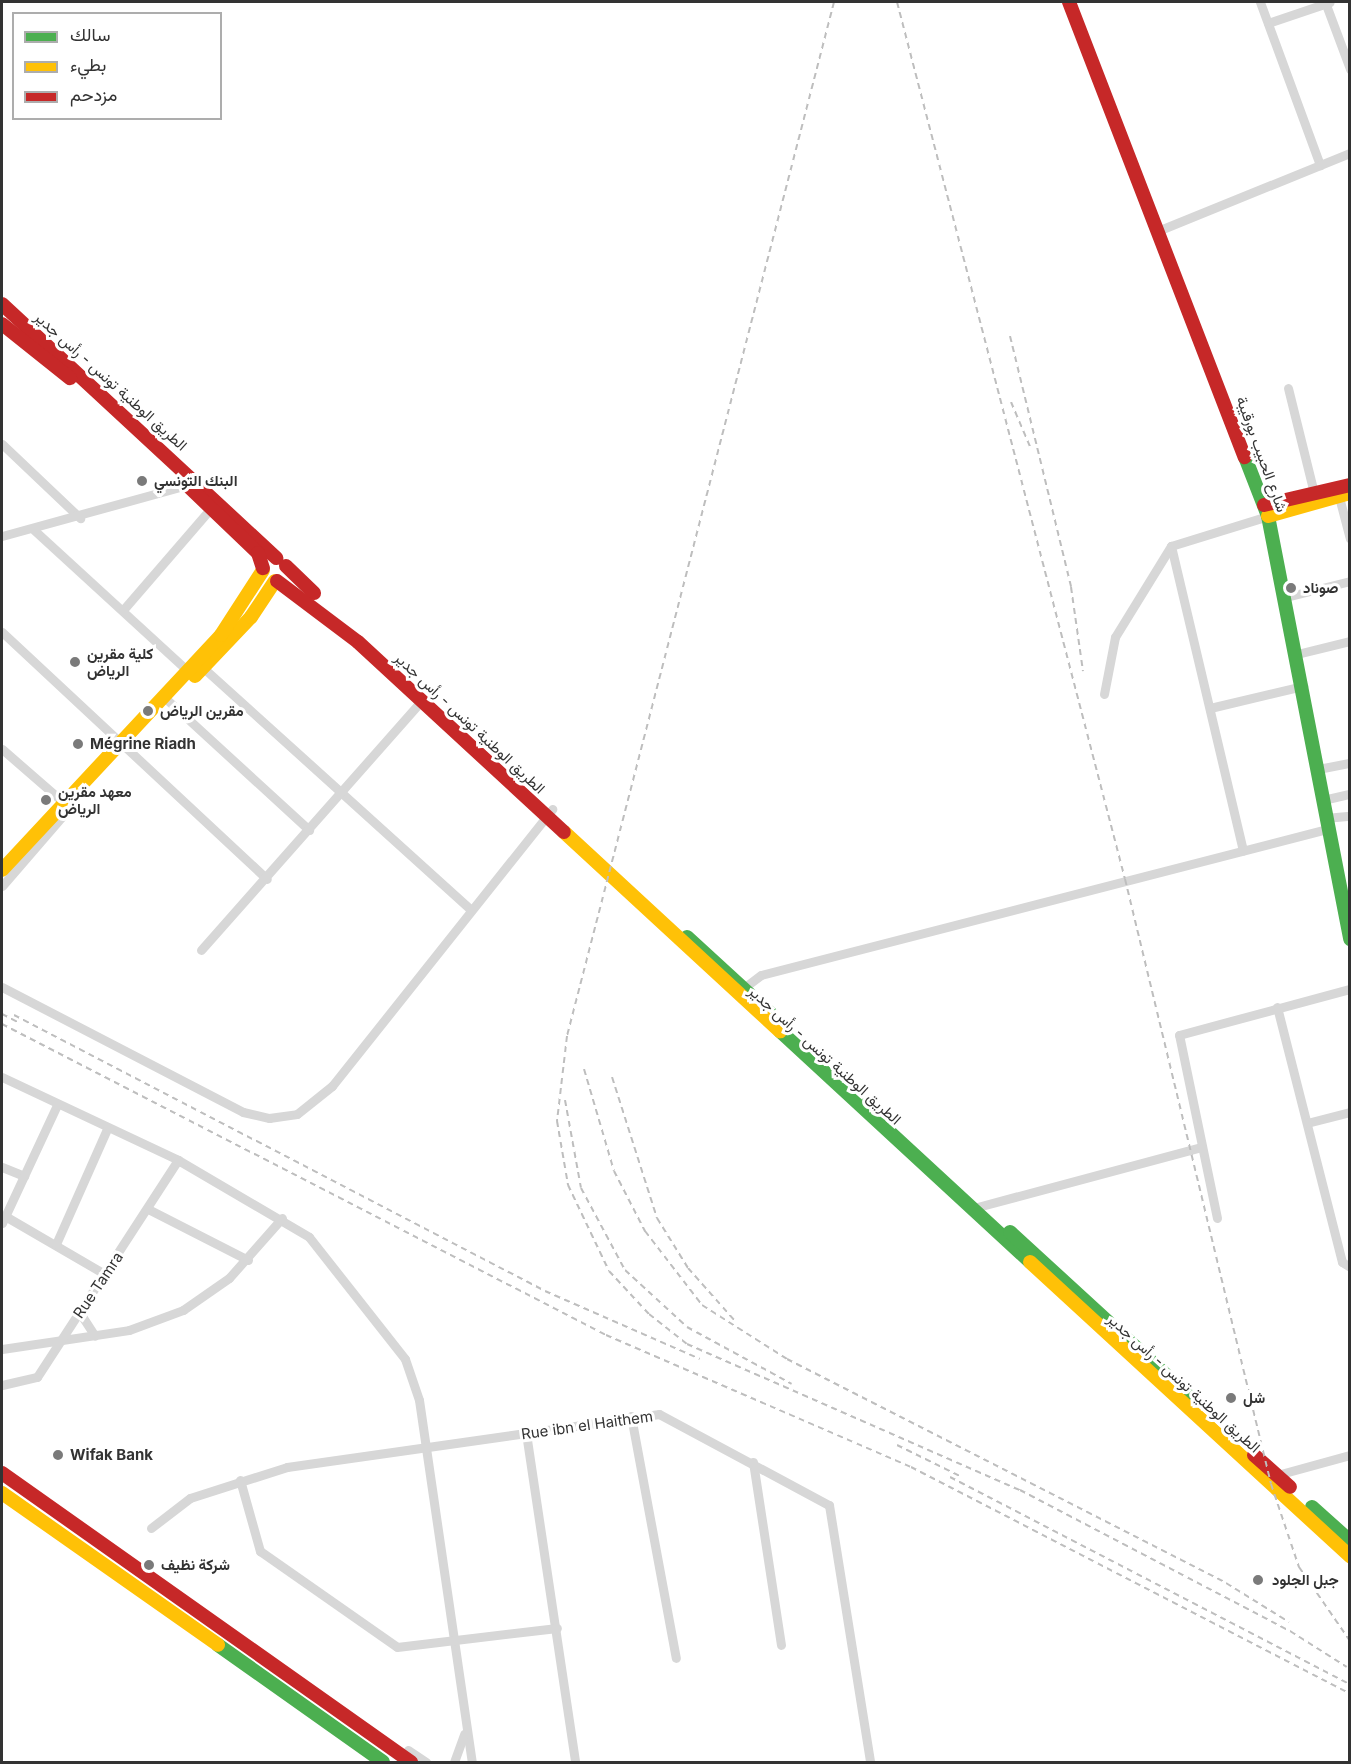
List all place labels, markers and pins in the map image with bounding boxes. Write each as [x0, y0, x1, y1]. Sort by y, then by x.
place label: البنك التونسي [154, 472, 238, 490]
marker: البنك التونسي [135, 474, 149, 488]
place label: صوناد [1303, 579, 1339, 597]
marker: صوناد [1284, 581, 1298, 595]
place label: كلية مقرين الرياض [87, 644, 153, 679]
marker: كلية مقرين الرياض [68, 655, 82, 669]
place label: مقرين الرياض [160, 702, 244, 720]
marker: مقرين الرياض [141, 704, 155, 718]
place label: Mégrine Riadh [90, 735, 196, 753]
marker: Mégrine Riadh [71, 737, 85, 751]
place label: معهد مقرين الرياض [58, 782, 132, 817]
marker: معهد مقرين الرياض [39, 793, 53, 807]
place label: شل [1243, 1389, 1265, 1407]
marker: شل [1224, 1391, 1238, 1405]
place label: Wifak Bank [70, 1446, 153, 1464]
marker: Wifak Bank [51, 1448, 65, 1462]
place label: شركة نظيف [161, 1556, 230, 1574]
marker: شركة نظيف [142, 1558, 156, 1572]
marker: جبل الجلود [1249, 1571, 1267, 1589]
place label: جبل الجلود [1272, 1571, 1339, 1589]

